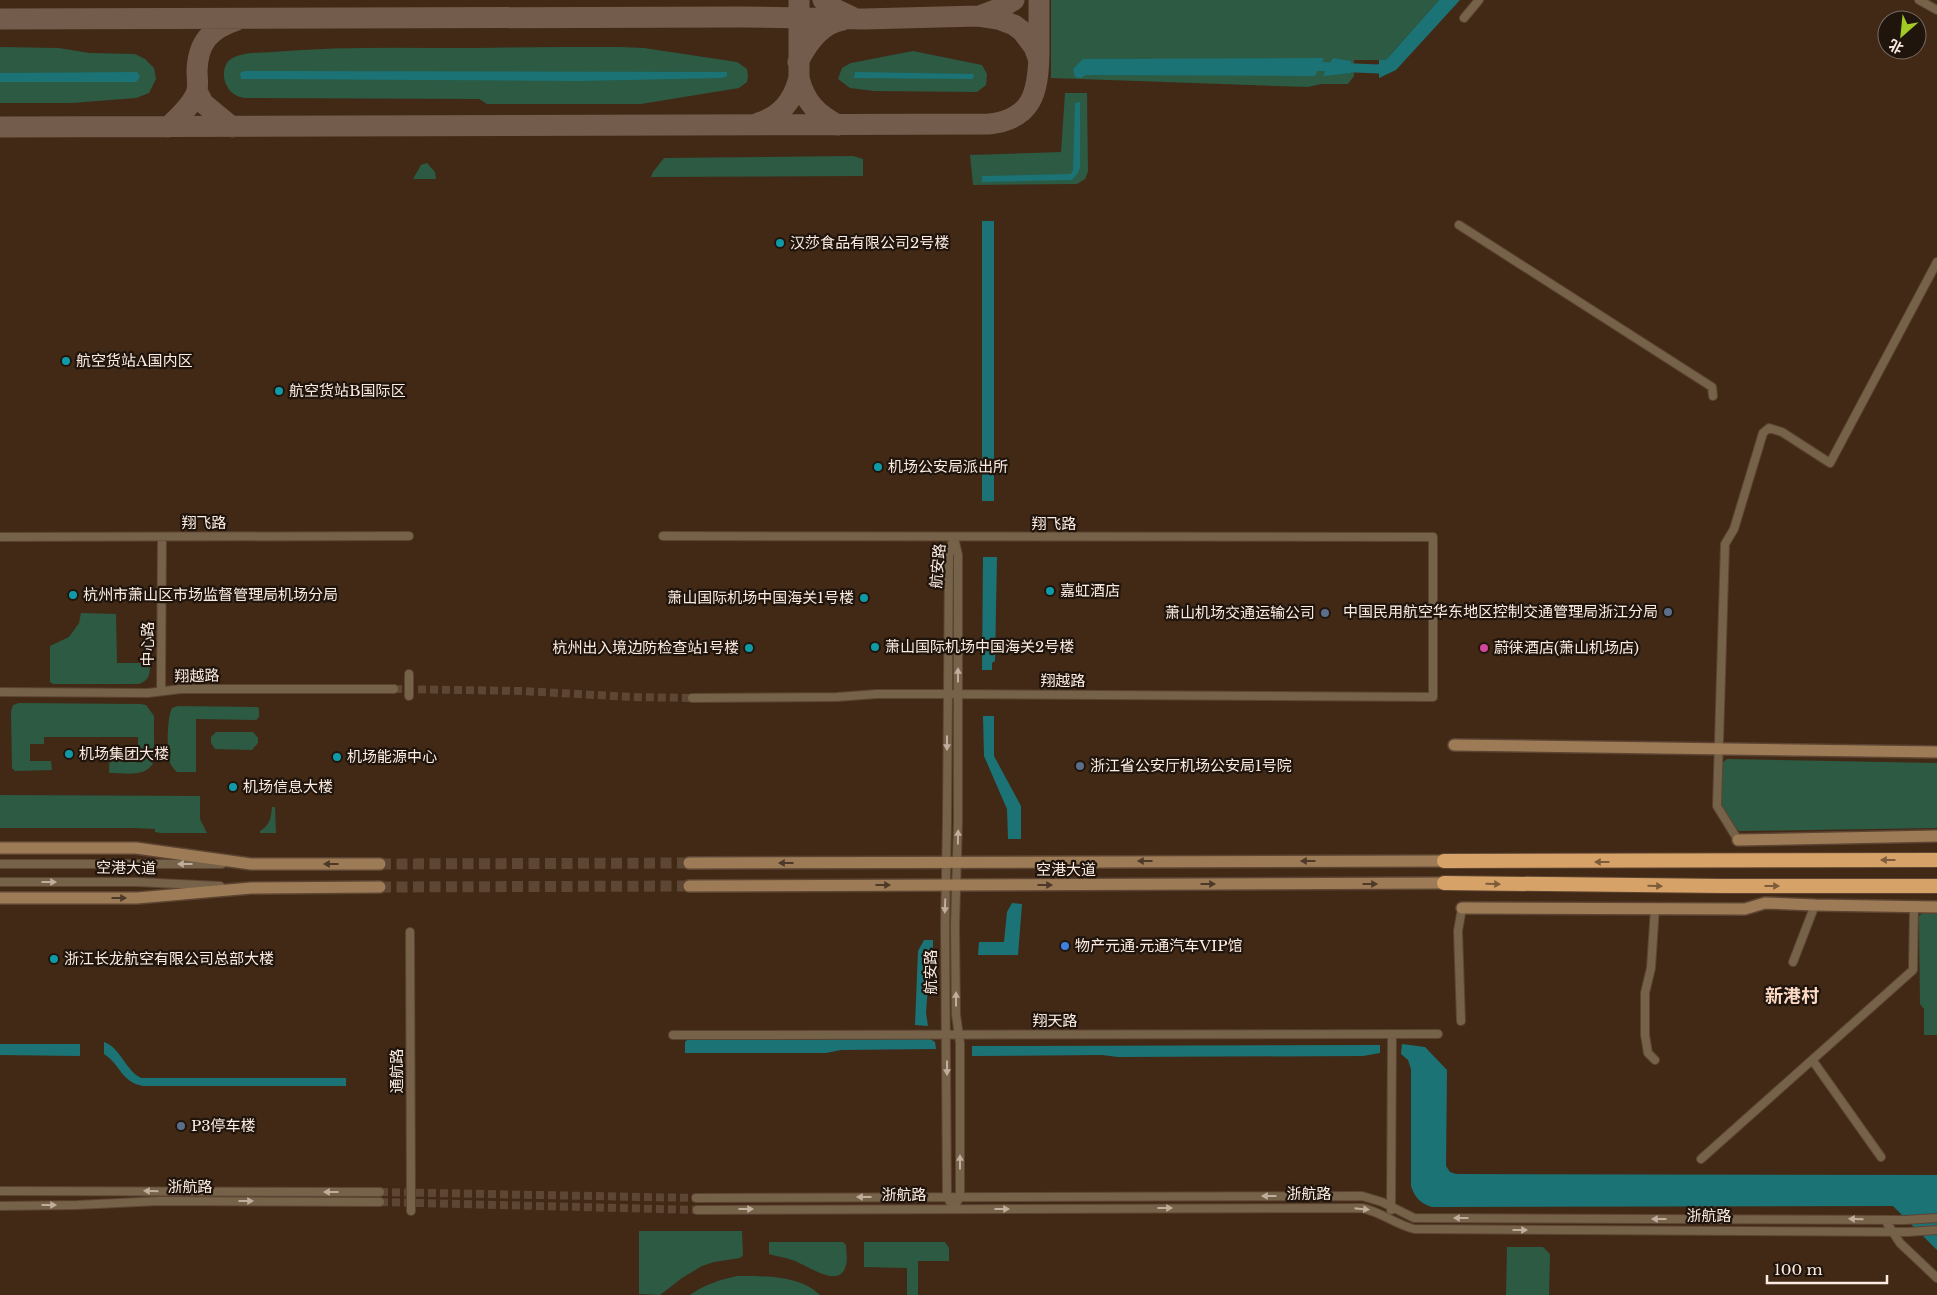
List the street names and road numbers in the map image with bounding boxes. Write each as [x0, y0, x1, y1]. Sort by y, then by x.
street label: 翔飞路 [181, 513, 227, 532]
street label: 翔飞路 [1031, 514, 1077, 533]
street label: 航安路 [926, 543, 949, 589]
street label: 中心路 [138, 621, 157, 667]
street label: 翔越路 [174, 666, 220, 685]
street label: 翔越路 [1040, 671, 1086, 690]
street label: 空港大道 [96, 857, 156, 878]
street label: 空港大道 [1036, 860, 1096, 879]
street label: 航安路 [921, 949, 940, 995]
street label: 翔天路 [1032, 1011, 1078, 1030]
street label: 通航路 [387, 1048, 406, 1094]
street label: 浙航路 [167, 1177, 213, 1196]
street label: 浙航路 [1286, 1184, 1332, 1203]
street label: 浙航路 [881, 1185, 927, 1204]
street label: 浙航路 [1686, 1206, 1732, 1225]

